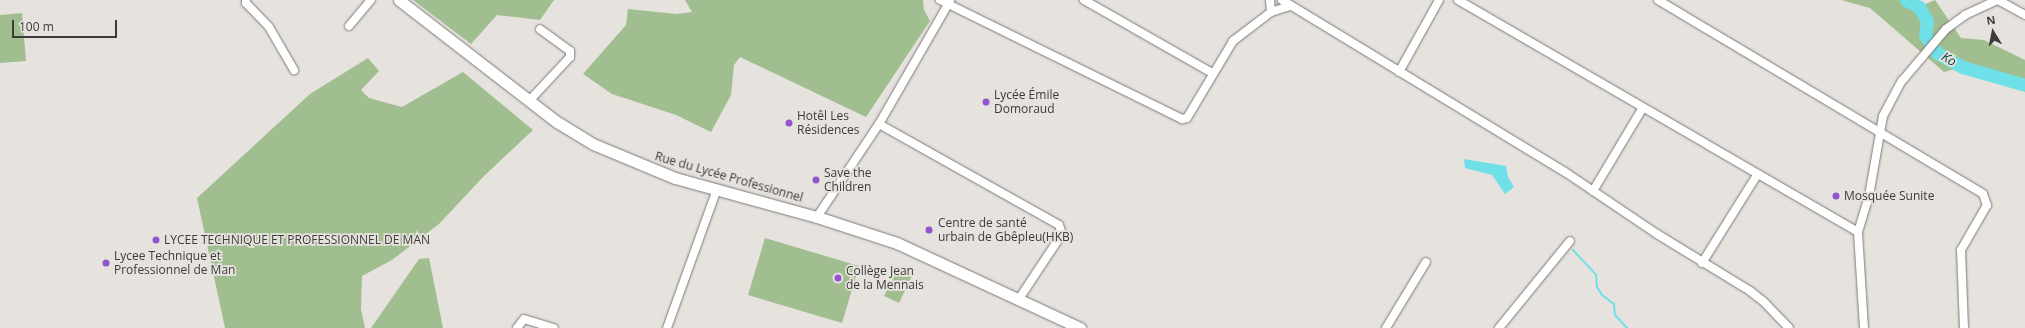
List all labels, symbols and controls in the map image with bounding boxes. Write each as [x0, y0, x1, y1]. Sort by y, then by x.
scale bar [14, 12, 119, 38]
north arrow [1973, 12, 2013, 52]
text: N [1985, 12, 1997, 28]
text: 100 m [19, 18, 54, 35]
water label: Ko [1939, 49, 1959, 69]
place label: Lycée Émile Domoraud [994, 88, 1059, 116]
marker: Lycée Émile Domoraud [981, 97, 991, 107]
place label: Hotêl Les Résidences [797, 109, 860, 137]
marker: Hotêl Les Résidences [784, 118, 794, 128]
street label: Rue du Lycée Professionnel [653, 149, 805, 205]
place label: Save the Children [824, 166, 871, 194]
marker: Save the Children [811, 175, 821, 185]
place label: Mosquée Sunite [1844, 189, 1934, 203]
marker: Mosquée Sunite [1831, 191, 1841, 201]
place label: Centre de santé urbain de Gbêpleu(HKB) [938, 216, 1073, 244]
marker: Centre de santé urbain de Gbêpleu(HKB) [923, 224, 935, 236]
place label: LYCEE TECHNIQUE ET PROFESSIONNEL DE MAN [164, 233, 430, 247]
marker: LYCEE TECHNIQUE ET PROFESSIONNEL DE MAN [151, 235, 161, 245]
place label: Lycee Technique et Professionnel de Man [114, 249, 235, 277]
marker: Lycee Technique et Professionnel de Man [101, 258, 111, 268]
place label: Collège Jean de la Mennais [846, 264, 924, 292]
marker: Collège Jean de la Mennais [833, 273, 843, 283]

